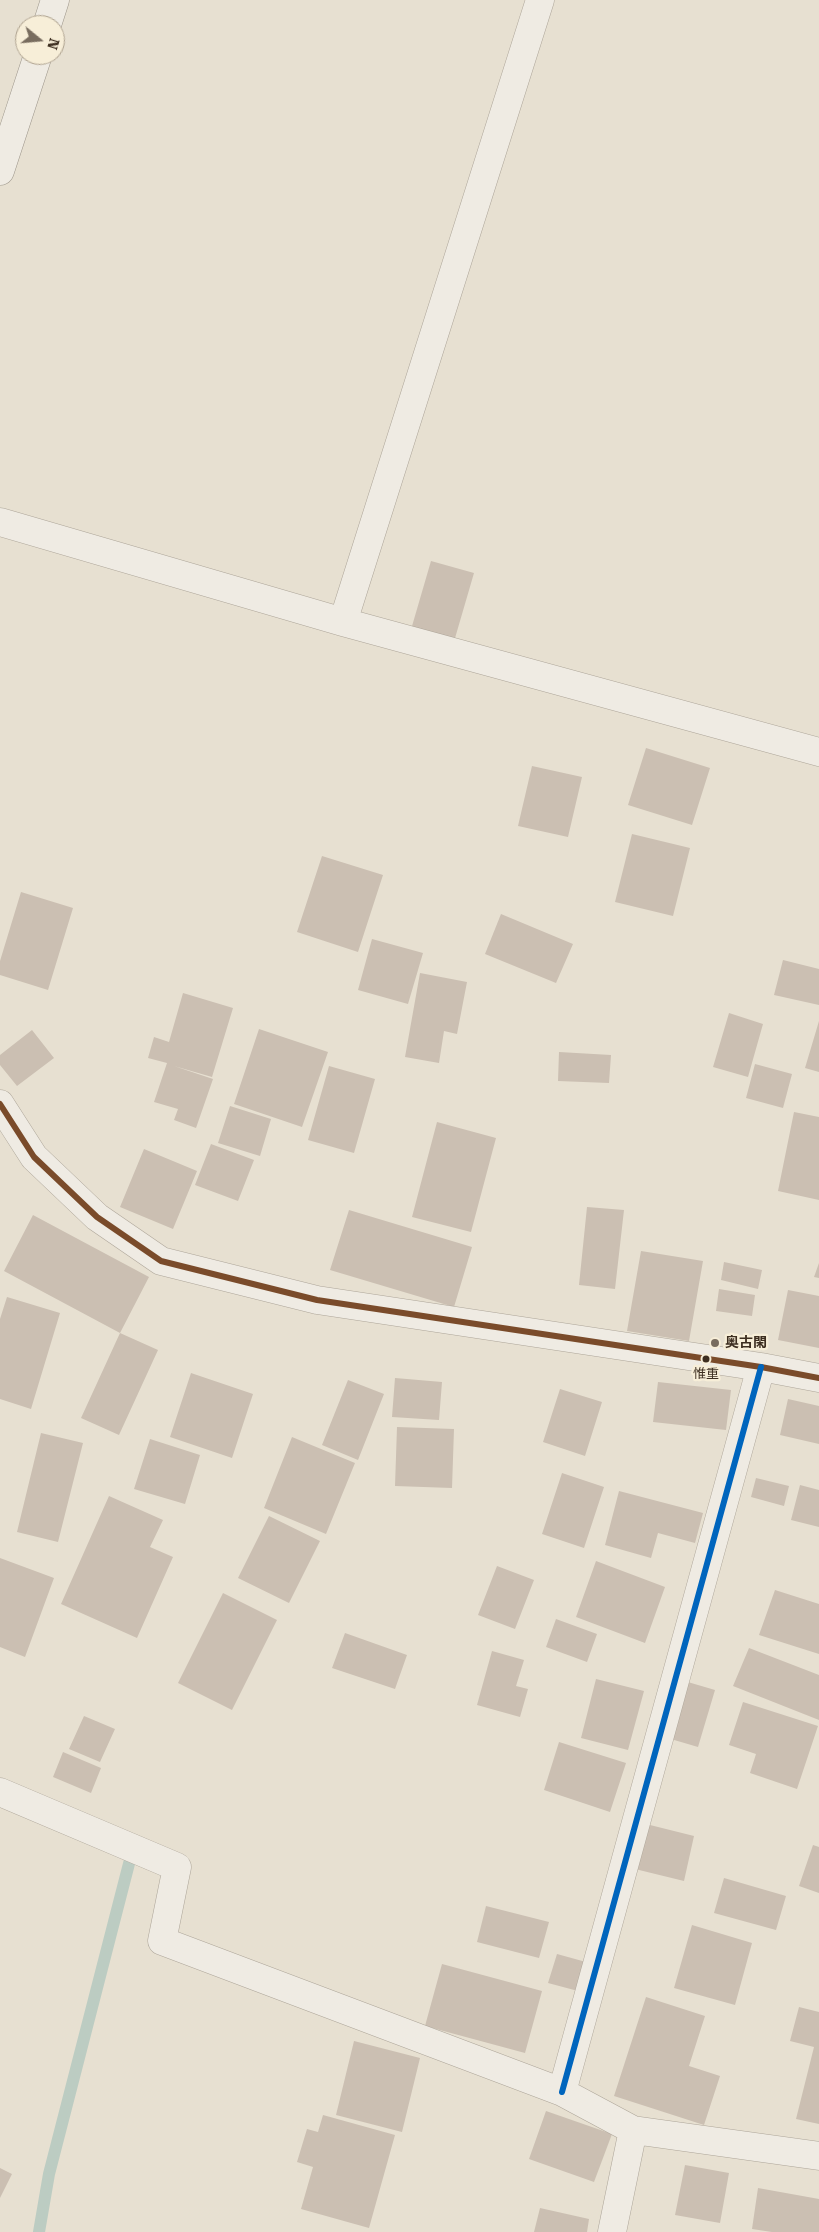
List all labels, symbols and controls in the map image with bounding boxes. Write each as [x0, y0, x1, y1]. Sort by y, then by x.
north arrow [15, 15, 65, 65]
text: N [44, 37, 63, 52]
place label: 奥古閑 [725, 1335, 767, 1351]
marker: 奥古閑 [709, 1337, 721, 1349]
marker: 惟重 [701, 1354, 711, 1364]
place label: 惟重 [693, 1366, 719, 1382]

